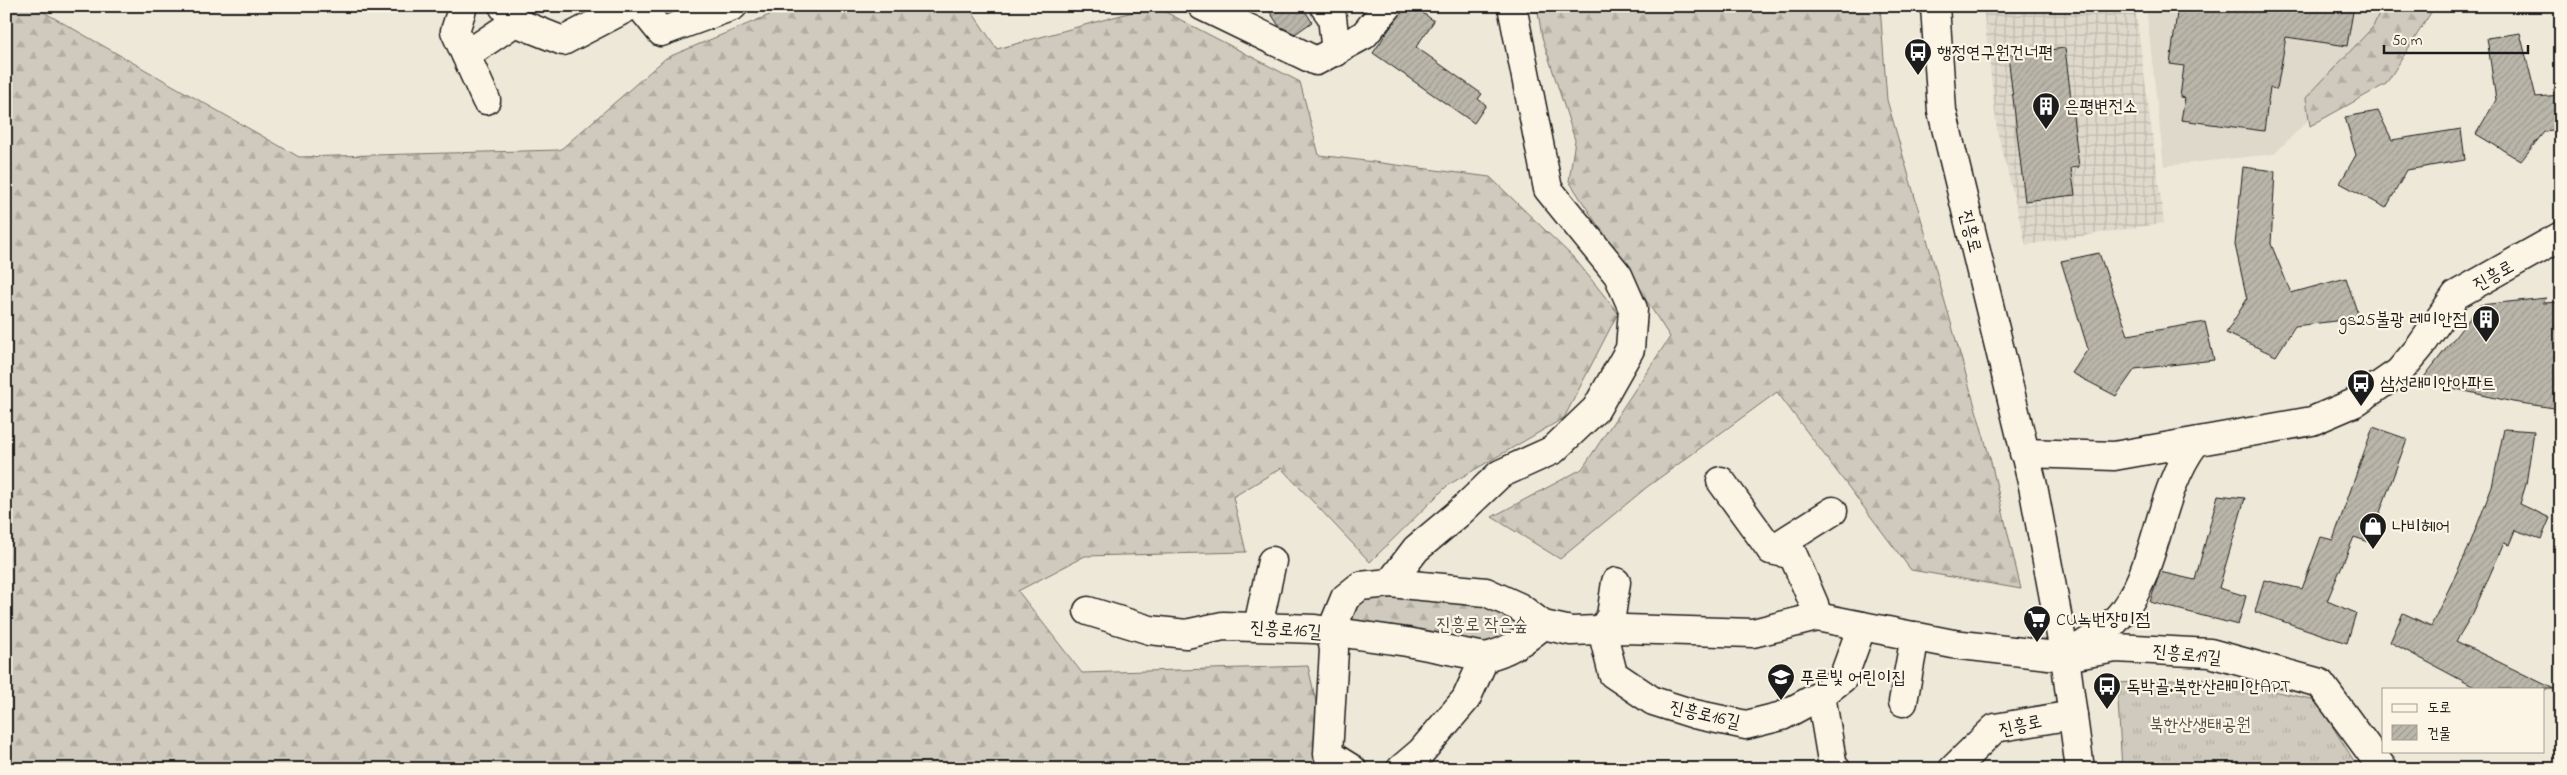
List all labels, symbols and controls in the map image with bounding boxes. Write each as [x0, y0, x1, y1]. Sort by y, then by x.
scale bar [2384, 22, 2528, 54]
text: 50 m [2392, 30, 2423, 52]
bus stop icon: 행정연구원건너편 [1903, 37, 1933, 76]
place label: 행정연구원건너편 [1937, 41, 2053, 67]
building icon: 은평변전소 [2031, 91, 2061, 130]
place label: 은평변전소 [2065, 95, 2137, 121]
street label: 진흥로 [1951, 207, 1987, 256]
street label: 진흥로 [2469, 255, 2519, 299]
building icon: gs25불광 레미안점 [2471, 304, 2501, 343]
place label: gs25불광 레미안점 [2338, 308, 2468, 335]
bus stop icon: 삼성래미안아파트 [2346, 368, 2376, 407]
place label: 삼성래미안아파트 [2380, 372, 2496, 398]
shop icon: 나비헤어 [2358, 511, 2388, 550]
place label: 나비헤어 [2392, 515, 2450, 541]
supermarket icon: CU녹번장미점 [2022, 604, 2052, 643]
place label: CU녹번장미점 [2056, 608, 2150, 634]
park label: 진흥로 작은숲 [1436, 613, 1528, 639]
street label: 진흥로16길 [1249, 616, 1323, 646]
street label: 진흥로19길 [2151, 639, 2223, 673]
school or university icon: 푸른빛 어린이집 [1766, 662, 1796, 701]
place label: 푸른빛 어린이집 [1800, 666, 1906, 692]
bus stop icon: 독박골.북한산래미안APT [2092, 671, 2122, 710]
place label: 독박골.북한산래미안APT [2126, 675, 2291, 701]
legend [2382, 688, 2544, 752]
street label: 진흥로16길 [1667, 695, 1743, 737]
text: 도로 [2427, 697, 2451, 719]
street label: 진흥로 [1996, 709, 2045, 745]
park label: 북한산생태공원 [2149, 713, 2251, 739]
text: 건물 [2427, 723, 2451, 745]

